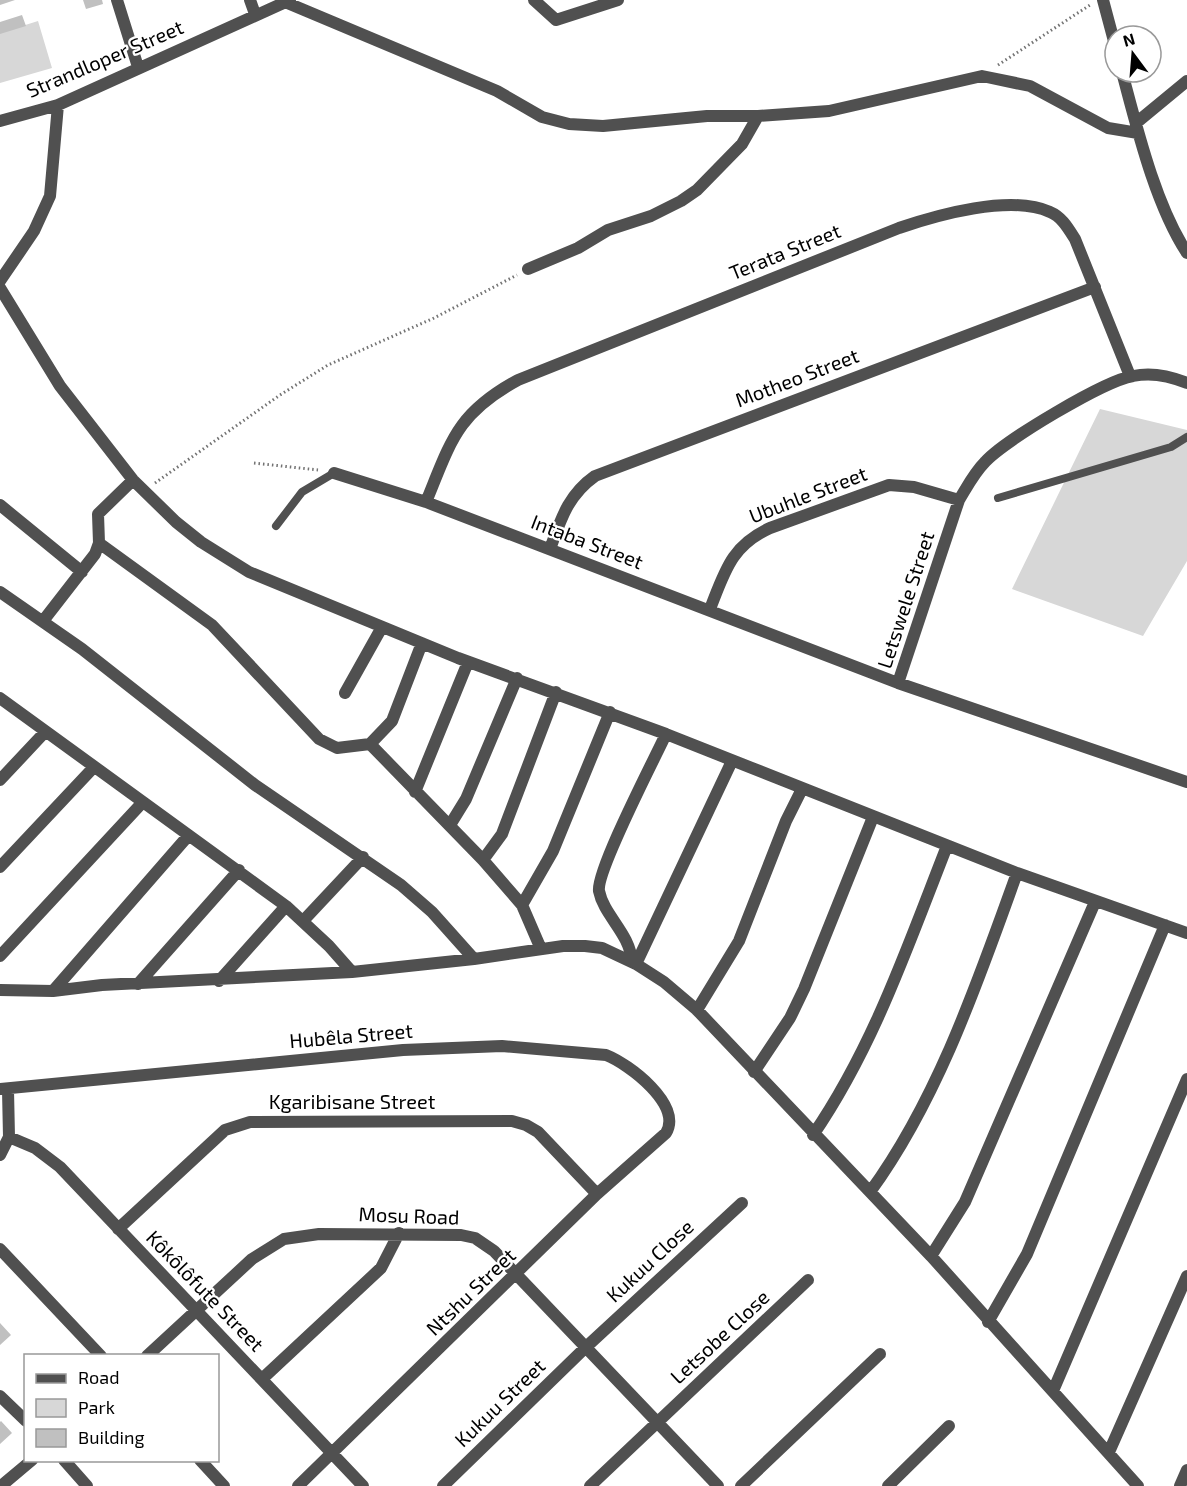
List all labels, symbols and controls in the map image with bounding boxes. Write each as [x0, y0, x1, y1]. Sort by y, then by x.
street label: Strandloper Street [23, 14, 187, 102]
north arrow [1103, 24, 1163, 84]
text: N [1121, 28, 1137, 50]
street label: Terata Street [726, 218, 844, 284]
street label: Motheo Street [732, 342, 862, 412]
street label: Ubuhle Street [745, 460, 870, 528]
street label: Intaba Street [528, 509, 647, 574]
street label: Letswele Street [872, 528, 939, 671]
street label: Hubêla Street [288, 1018, 414, 1052]
street label: Kgaribisane Street [269, 1089, 436, 1113]
street label: Mosu Road [358, 1201, 460, 1229]
street label: Kukuu Close [601, 1214, 698, 1307]
street label: Kôkôlôfute Street [142, 1225, 270, 1356]
street label: Ntshu Street [421, 1242, 520, 1340]
street label: Letsobe Close [665, 1284, 774, 1388]
street label: Kukuu Street [449, 1353, 550, 1451]
legend [24, 1354, 219, 1462]
text: Road [78, 1366, 119, 1388]
text: Park [78, 1396, 115, 1418]
text: Building [78, 1426, 145, 1448]

